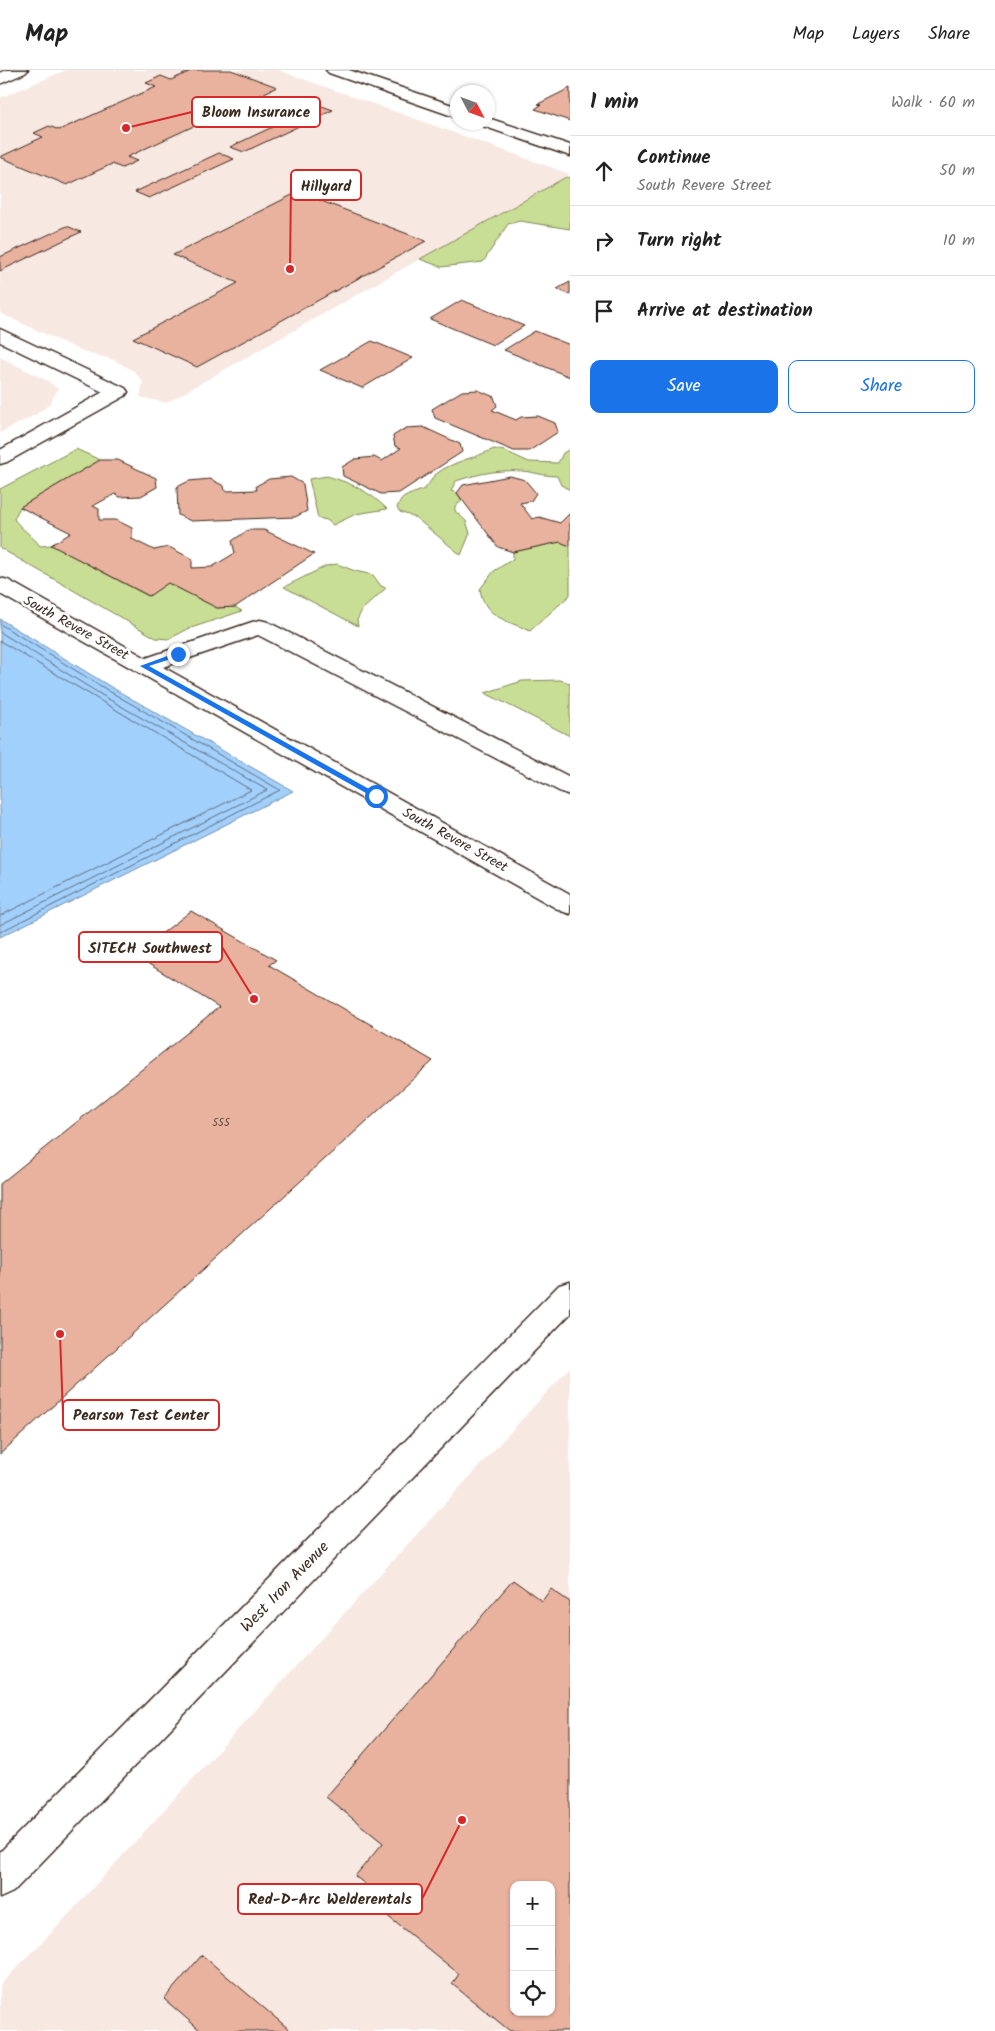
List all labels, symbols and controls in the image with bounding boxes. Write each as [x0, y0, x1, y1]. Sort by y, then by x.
text: Map [25, 15, 68, 54]
text: Map [793, 20, 824, 49]
text: Layers [852, 20, 900, 49]
text: Share [928, 20, 970, 49]
north arrow [450, 85, 495, 130]
text: 1 min [590, 86, 639, 119]
text: Walk · 60 m [891, 90, 975, 115]
callout: Bloom Insurance [192, 97, 320, 127]
text: Bloom Insurance [202, 101, 311, 125]
text: Continue [637, 143, 710, 173]
icon: ahead [590, 157, 618, 185]
text: 50 m [939, 158, 975, 183]
callout: Hillyard [291, 170, 361, 200]
text: South Revere Street [637, 173, 772, 198]
text: Hillyard [301, 175, 352, 199]
text: Turn right [637, 226, 722, 256]
icon: right [590, 227, 618, 255]
text: 10 m [943, 228, 975, 253]
text: Arrive at destination [637, 296, 813, 326]
icon: arrive [590, 297, 618, 325]
button: Save [590, 360, 778, 413]
button: Share [788, 360, 975, 413]
street label: South Revere Street [19, 590, 133, 666]
route end [167, 643, 190, 666]
route start [365, 785, 388, 808]
street label: South Revere Street [398, 802, 512, 878]
callout: SITECH Southwest [79, 932, 222, 962]
text: SITECH Southwest [88, 937, 212, 961]
house number: 555 [212, 1114, 231, 1132]
callout: Pearson Test Center [63, 1400, 219, 1430]
text: Pearson Test Center [73, 1404, 210, 1428]
street label: West Iron Avenue [235, 1536, 335, 1638]
map controls [510, 1881, 555, 2016]
button: + [510, 1881, 555, 1926]
callout: Red-D-Arc Welderentals [238, 1884, 422, 1914]
text: Red-D-Arc Welderentals [248, 1888, 412, 1912]
button: − [510, 1926, 555, 1971]
button: locate [510, 1971, 555, 2016]

